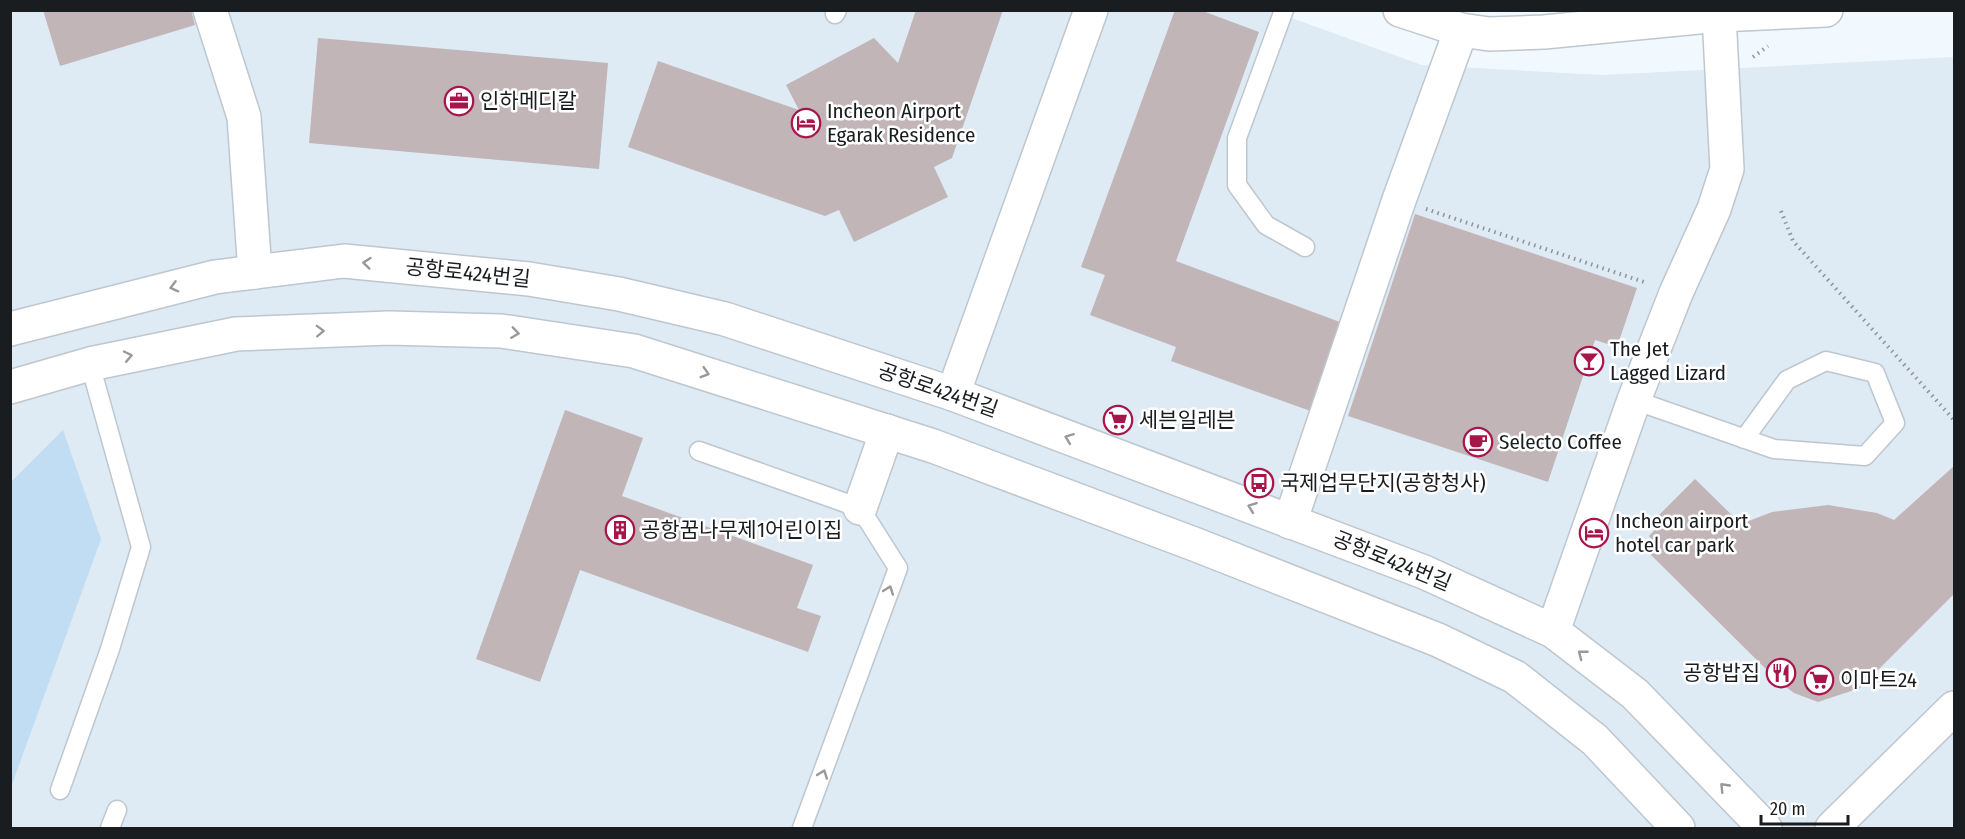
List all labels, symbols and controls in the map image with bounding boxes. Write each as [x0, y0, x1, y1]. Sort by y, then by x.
office icon: 인하메디칼 [443, 85, 475, 117]
place label: 인하메디칼 [480, 88, 577, 114]
place label: Incheon Airport Egarak Residence [827, 98, 975, 148]
hotel icon: Incheon Airport Egarak Residence [790, 107, 822, 139]
street label: 공항로424번길 [404, 254, 532, 292]
one-way arrow [362, 257, 371, 270]
one-way arrow [169, 279, 179, 292]
one-way arrow [316, 324, 325, 337]
one-way arrow [511, 326, 520, 338]
place label: The Jet Lagged Lizard [1610, 336, 1726, 386]
bar icon: The Jet Lagged Lizard [1573, 345, 1605, 377]
one-way arrow [122, 350, 132, 363]
street label: 공항로424번길 [874, 357, 1002, 423]
one-way arrow [699, 366, 710, 378]
supermarket icon: 세븐일레븐 [1102, 404, 1134, 436]
place label: 세븐일레븐 [1139, 407, 1236, 433]
cafe icon: Selecto Coffee [1462, 426, 1494, 458]
place label: Selecto Coffee [1499, 429, 1622, 455]
one-way arrow [1064, 433, 1075, 445]
bus stop icon: 국제업무단지(공항청사) [1243, 467, 1275, 499]
place label: 국제업무단지(공항청사) [1280, 470, 1486, 496]
one-way arrow [1247, 502, 1258, 514]
place label: Incheon airport hotel car park [1615, 508, 1749, 558]
building icon: 공항꿈나무제1어린이집 [604, 514, 636, 546]
place label: 공항꿈나무제1어린이집 [641, 517, 842, 543]
hotel icon: Incheon airport hotel car park [1578, 517, 1610, 549]
street label: 공항로424번길 [1329, 525, 1455, 597]
one-way arrow [882, 585, 895, 596]
one-way arrow [1578, 650, 1589, 661]
restaurant icon: 공항밥집 [1765, 657, 1797, 689]
place label: 공항밥집 [1683, 660, 1760, 686]
supermarket icon: 이마트24 [1803, 664, 1835, 696]
place label: 이마트24 [1840, 667, 1917, 693]
one-way arrow [815, 769, 828, 779]
one-way arrow [1720, 783, 1731, 793]
scale bar [1761, 788, 1848, 826]
text: 20 m [1770, 798, 1805, 820]

